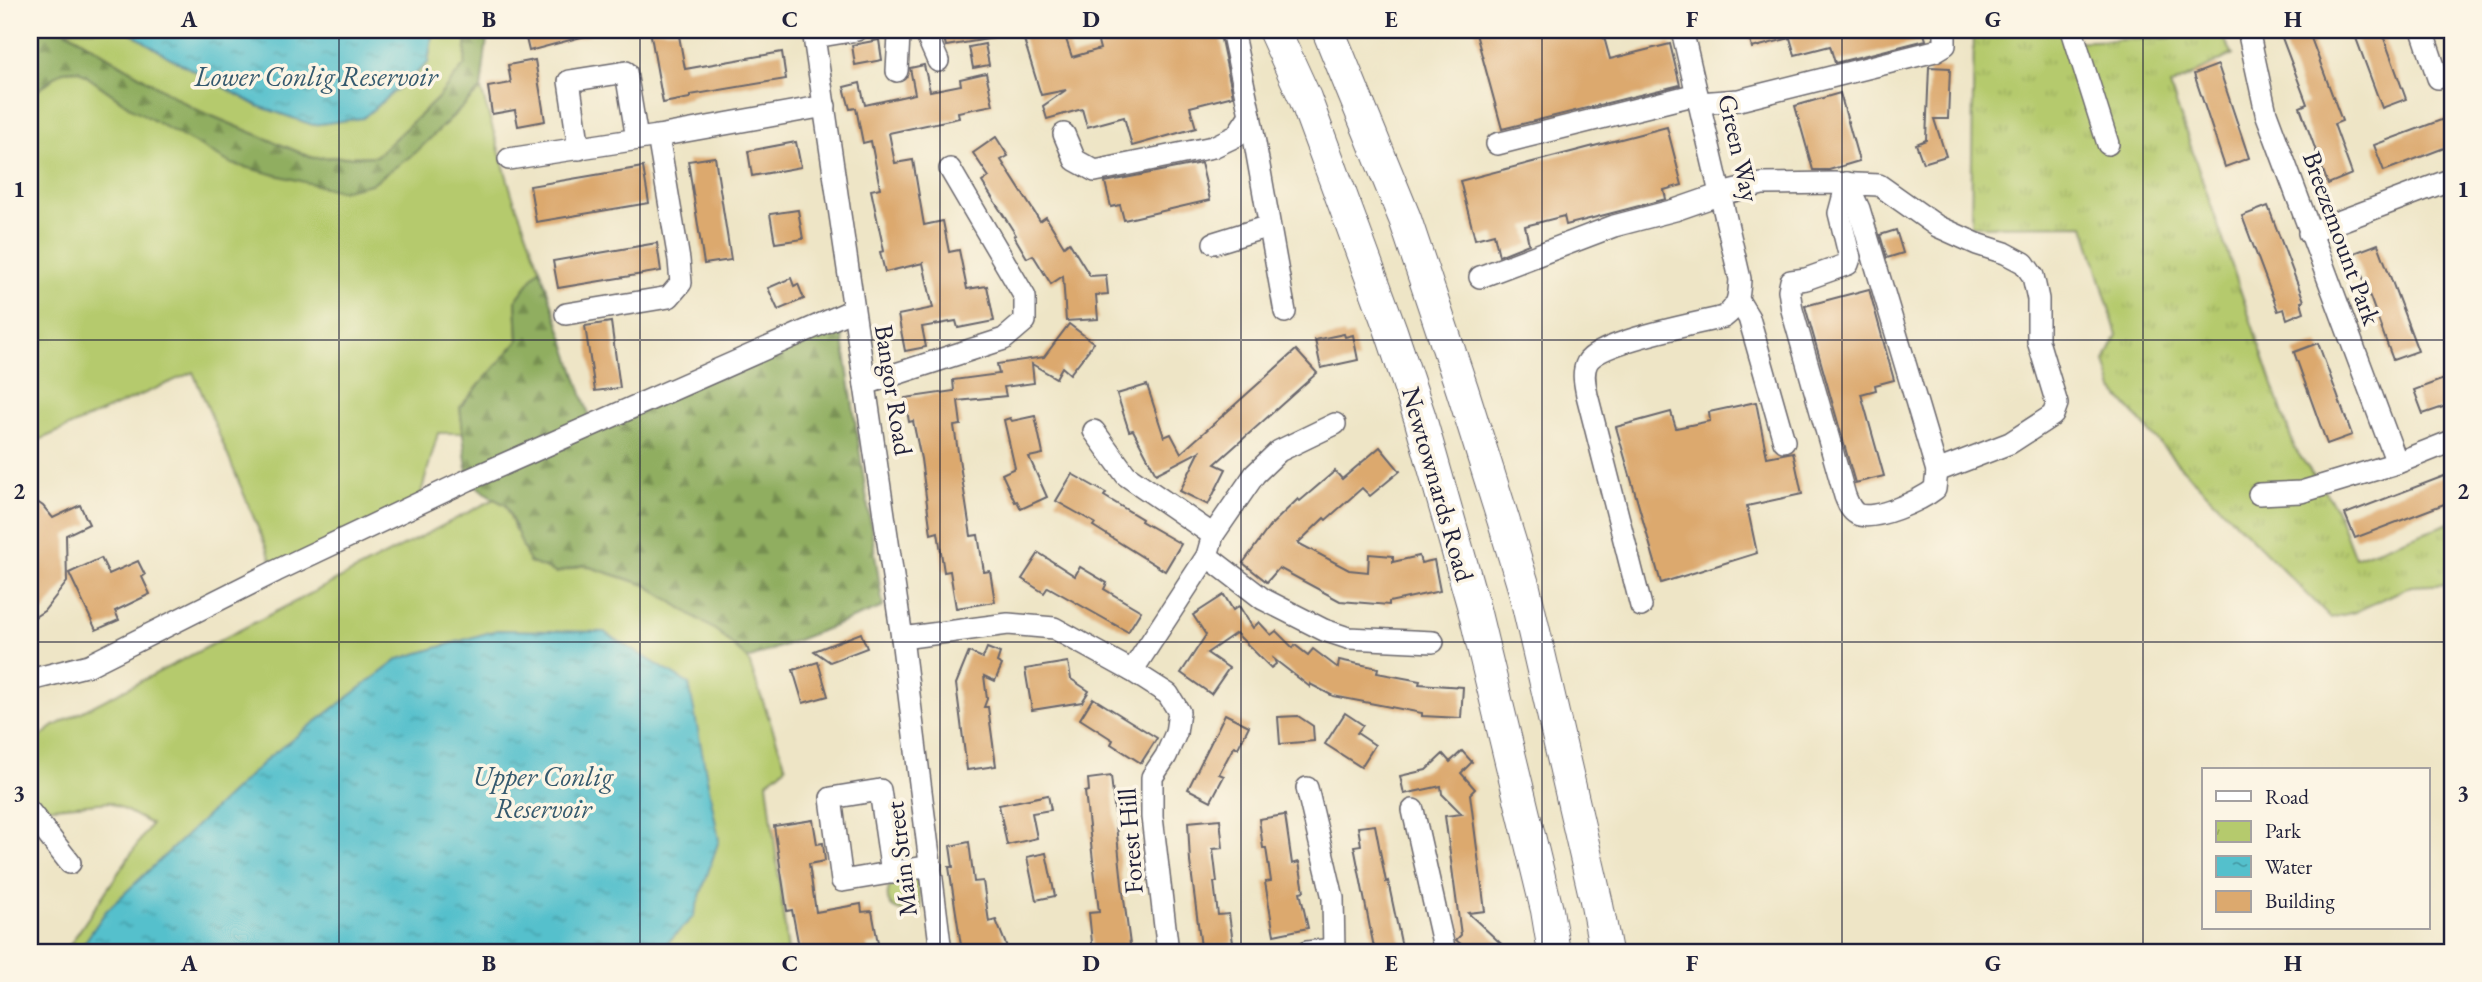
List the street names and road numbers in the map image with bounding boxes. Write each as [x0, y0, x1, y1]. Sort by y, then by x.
street label: Green Way [1710, 91, 1768, 206]
street label: Breezemount Park [2295, 147, 2389, 330]
street label: Bangor Road [867, 322, 921, 459]
street label: Newtownards Road [1394, 383, 1482, 586]
street label: Forest Hill [1109, 787, 1151, 895]
street label: Main Street [877, 800, 925, 918]

